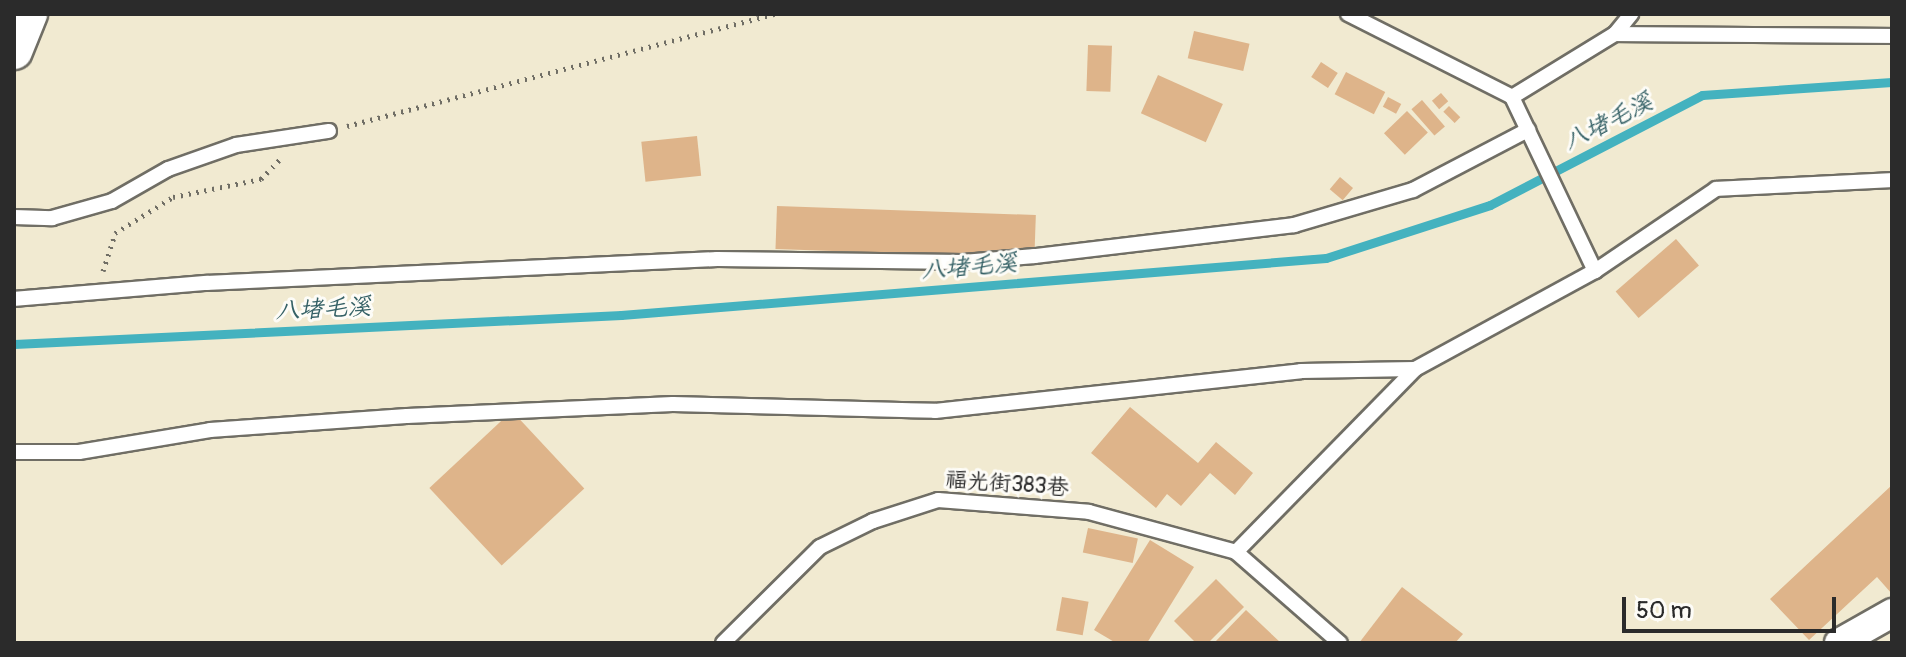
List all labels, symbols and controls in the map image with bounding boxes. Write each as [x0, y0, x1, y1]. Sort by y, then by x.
water label: 八堵毛溪 [1559, 87, 1657, 157]
water label: 八堵毛溪 [920, 248, 1018, 286]
water label: 八堵毛溪 [274, 292, 372, 326]
street label: 福光街383巷 [944, 467, 1070, 501]
scale bar [1626, 581, 1840, 631]
text: 50 m [1636, 596, 1692, 625]

